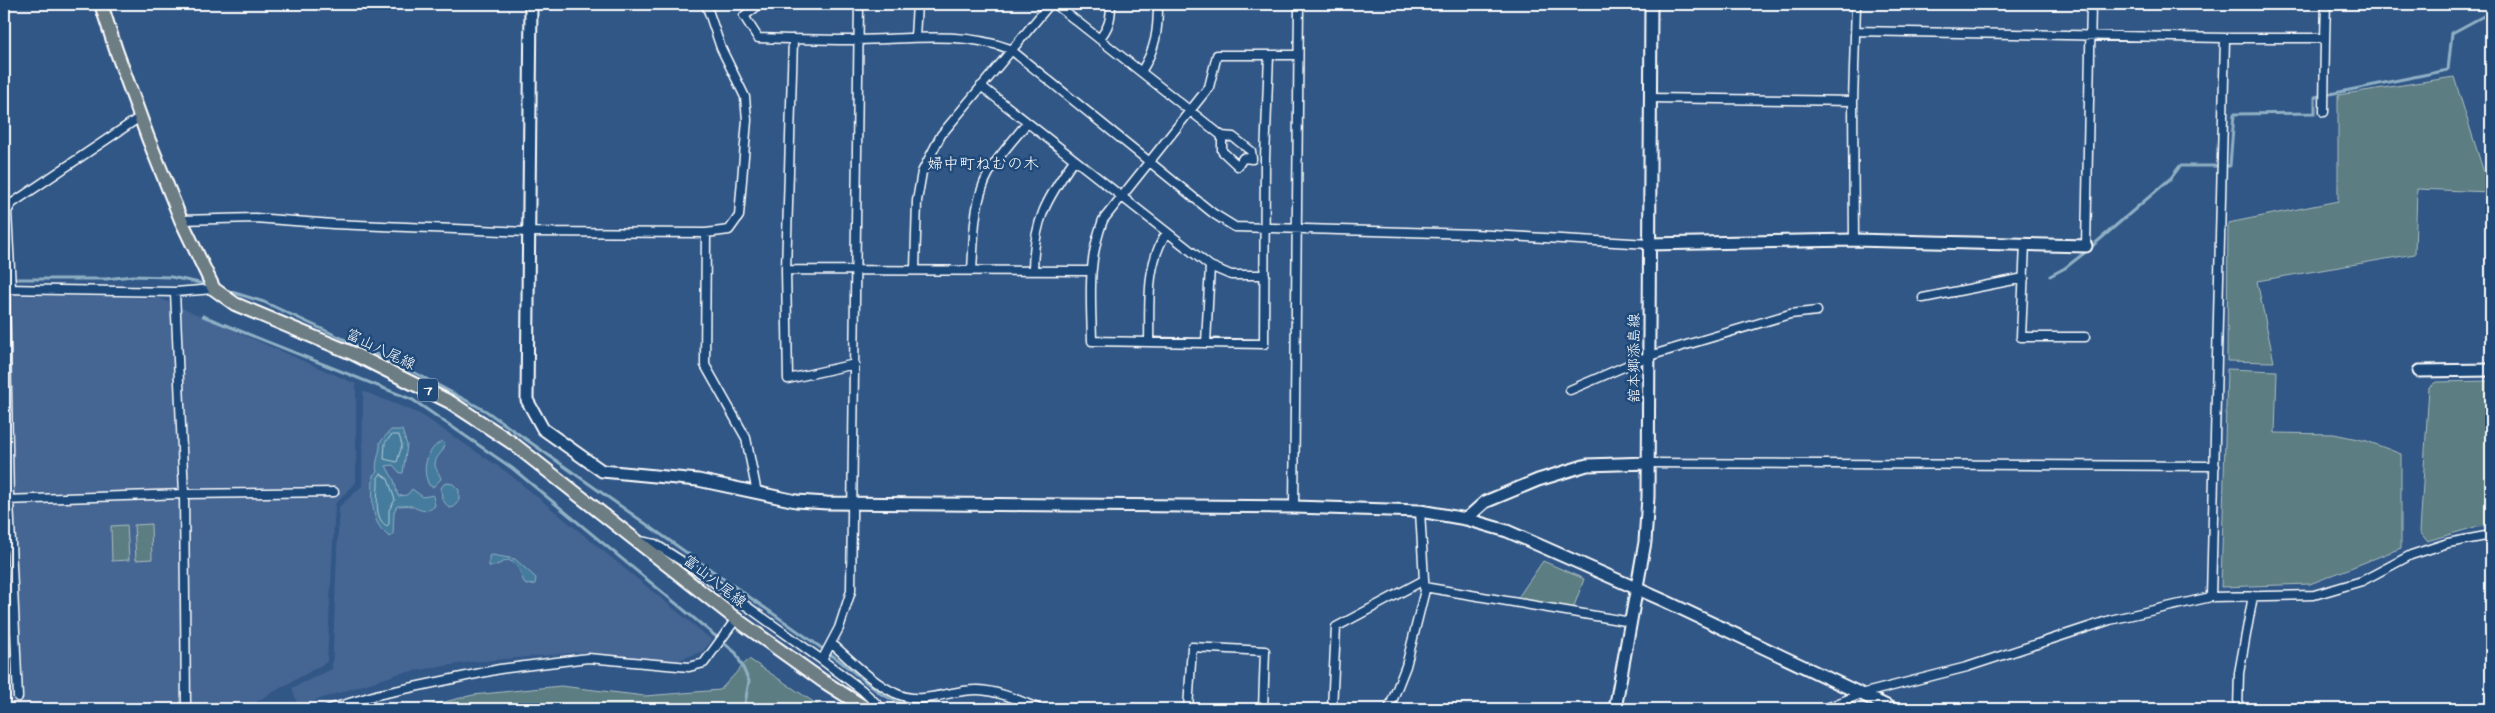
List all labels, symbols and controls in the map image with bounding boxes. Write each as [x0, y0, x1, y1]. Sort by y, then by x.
district label: 婦中町ねむの木 [927, 153, 1039, 175]
street label: 舘本郷添島線 [1624, 313, 1645, 403]
street label: 富山八尾線 [342, 324, 419, 375]
road number: 7 [418, 378, 438, 402]
street label: 富山八尾線 [679, 550, 751, 613]

